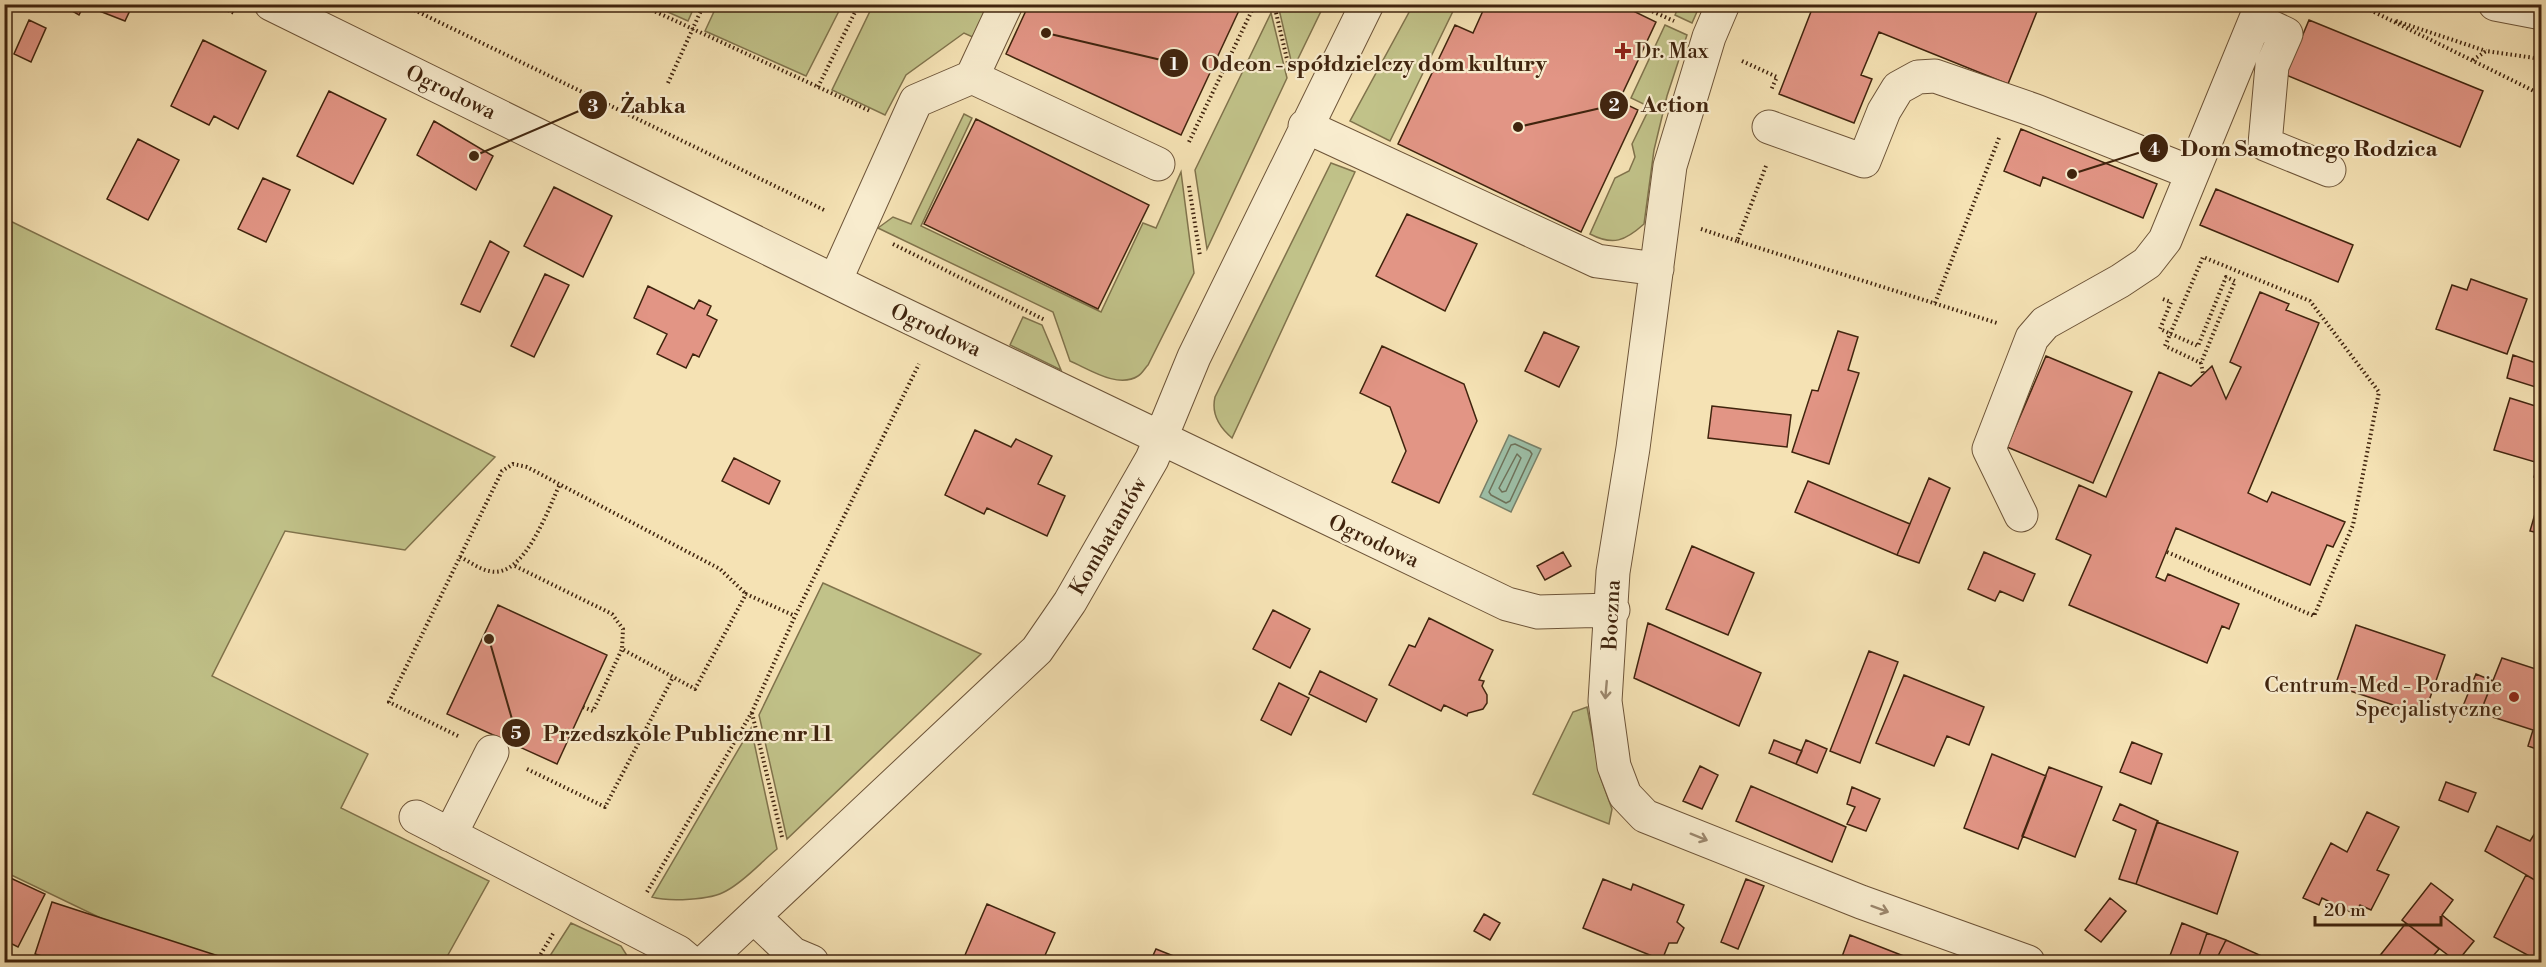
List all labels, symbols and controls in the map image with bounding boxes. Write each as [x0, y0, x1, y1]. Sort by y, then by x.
place label: Dr. Max [1635, 39, 1709, 65]
callout: Odeon - spółdzielczy dom kultury [1159, 43, 1559, 83]
marker: Dr. Max [1616, 44, 1630, 58]
text: Odeon - spółdzielczy dom kultury [1201, 51, 1548, 78]
text: 1 [1170, 53, 1179, 76]
street label: Ogrodowa [401, 60, 500, 126]
callout: Żabka [578, 85, 697, 125]
callout: Action [1599, 85, 1721, 125]
text: Żabka [620, 91, 687, 120]
text: Action [1640, 92, 1710, 119]
text: 2 [1608, 94, 1620, 117]
text: 3 [588, 95, 599, 118]
callout: Dom Samotnego Rodzica [2139, 128, 2450, 168]
text: Dom Samotnego Rodzica [2181, 136, 2439, 163]
text: 4 [2148, 138, 2160, 161]
street label: Ogrodowa [886, 299, 985, 363]
street label: Kombatantów [1065, 472, 1153, 600]
street label: Ogrodowa [1324, 510, 1423, 574]
street label: Boczna [1597, 579, 1627, 652]
place label: Centrum-Med - Poradnie Specjalistyczne [2264, 673, 2502, 723]
one-way arrow [1601, 679, 1612, 699]
marker: Centrum-Med - Poradnie Specjalistyczne [2507, 690, 2521, 704]
callout: Przedszkole Publiczne nr 11 [501, 713, 845, 753]
text: Przedszkole Publiczne nr 11 [543, 721, 833, 748]
text: 5 [510, 722, 522, 745]
one-way arrow [1689, 832, 1708, 843]
scale bar [2315, 889, 2441, 927]
text: 20 m [2324, 899, 2366, 922]
one-way arrow [1870, 904, 1889, 915]

